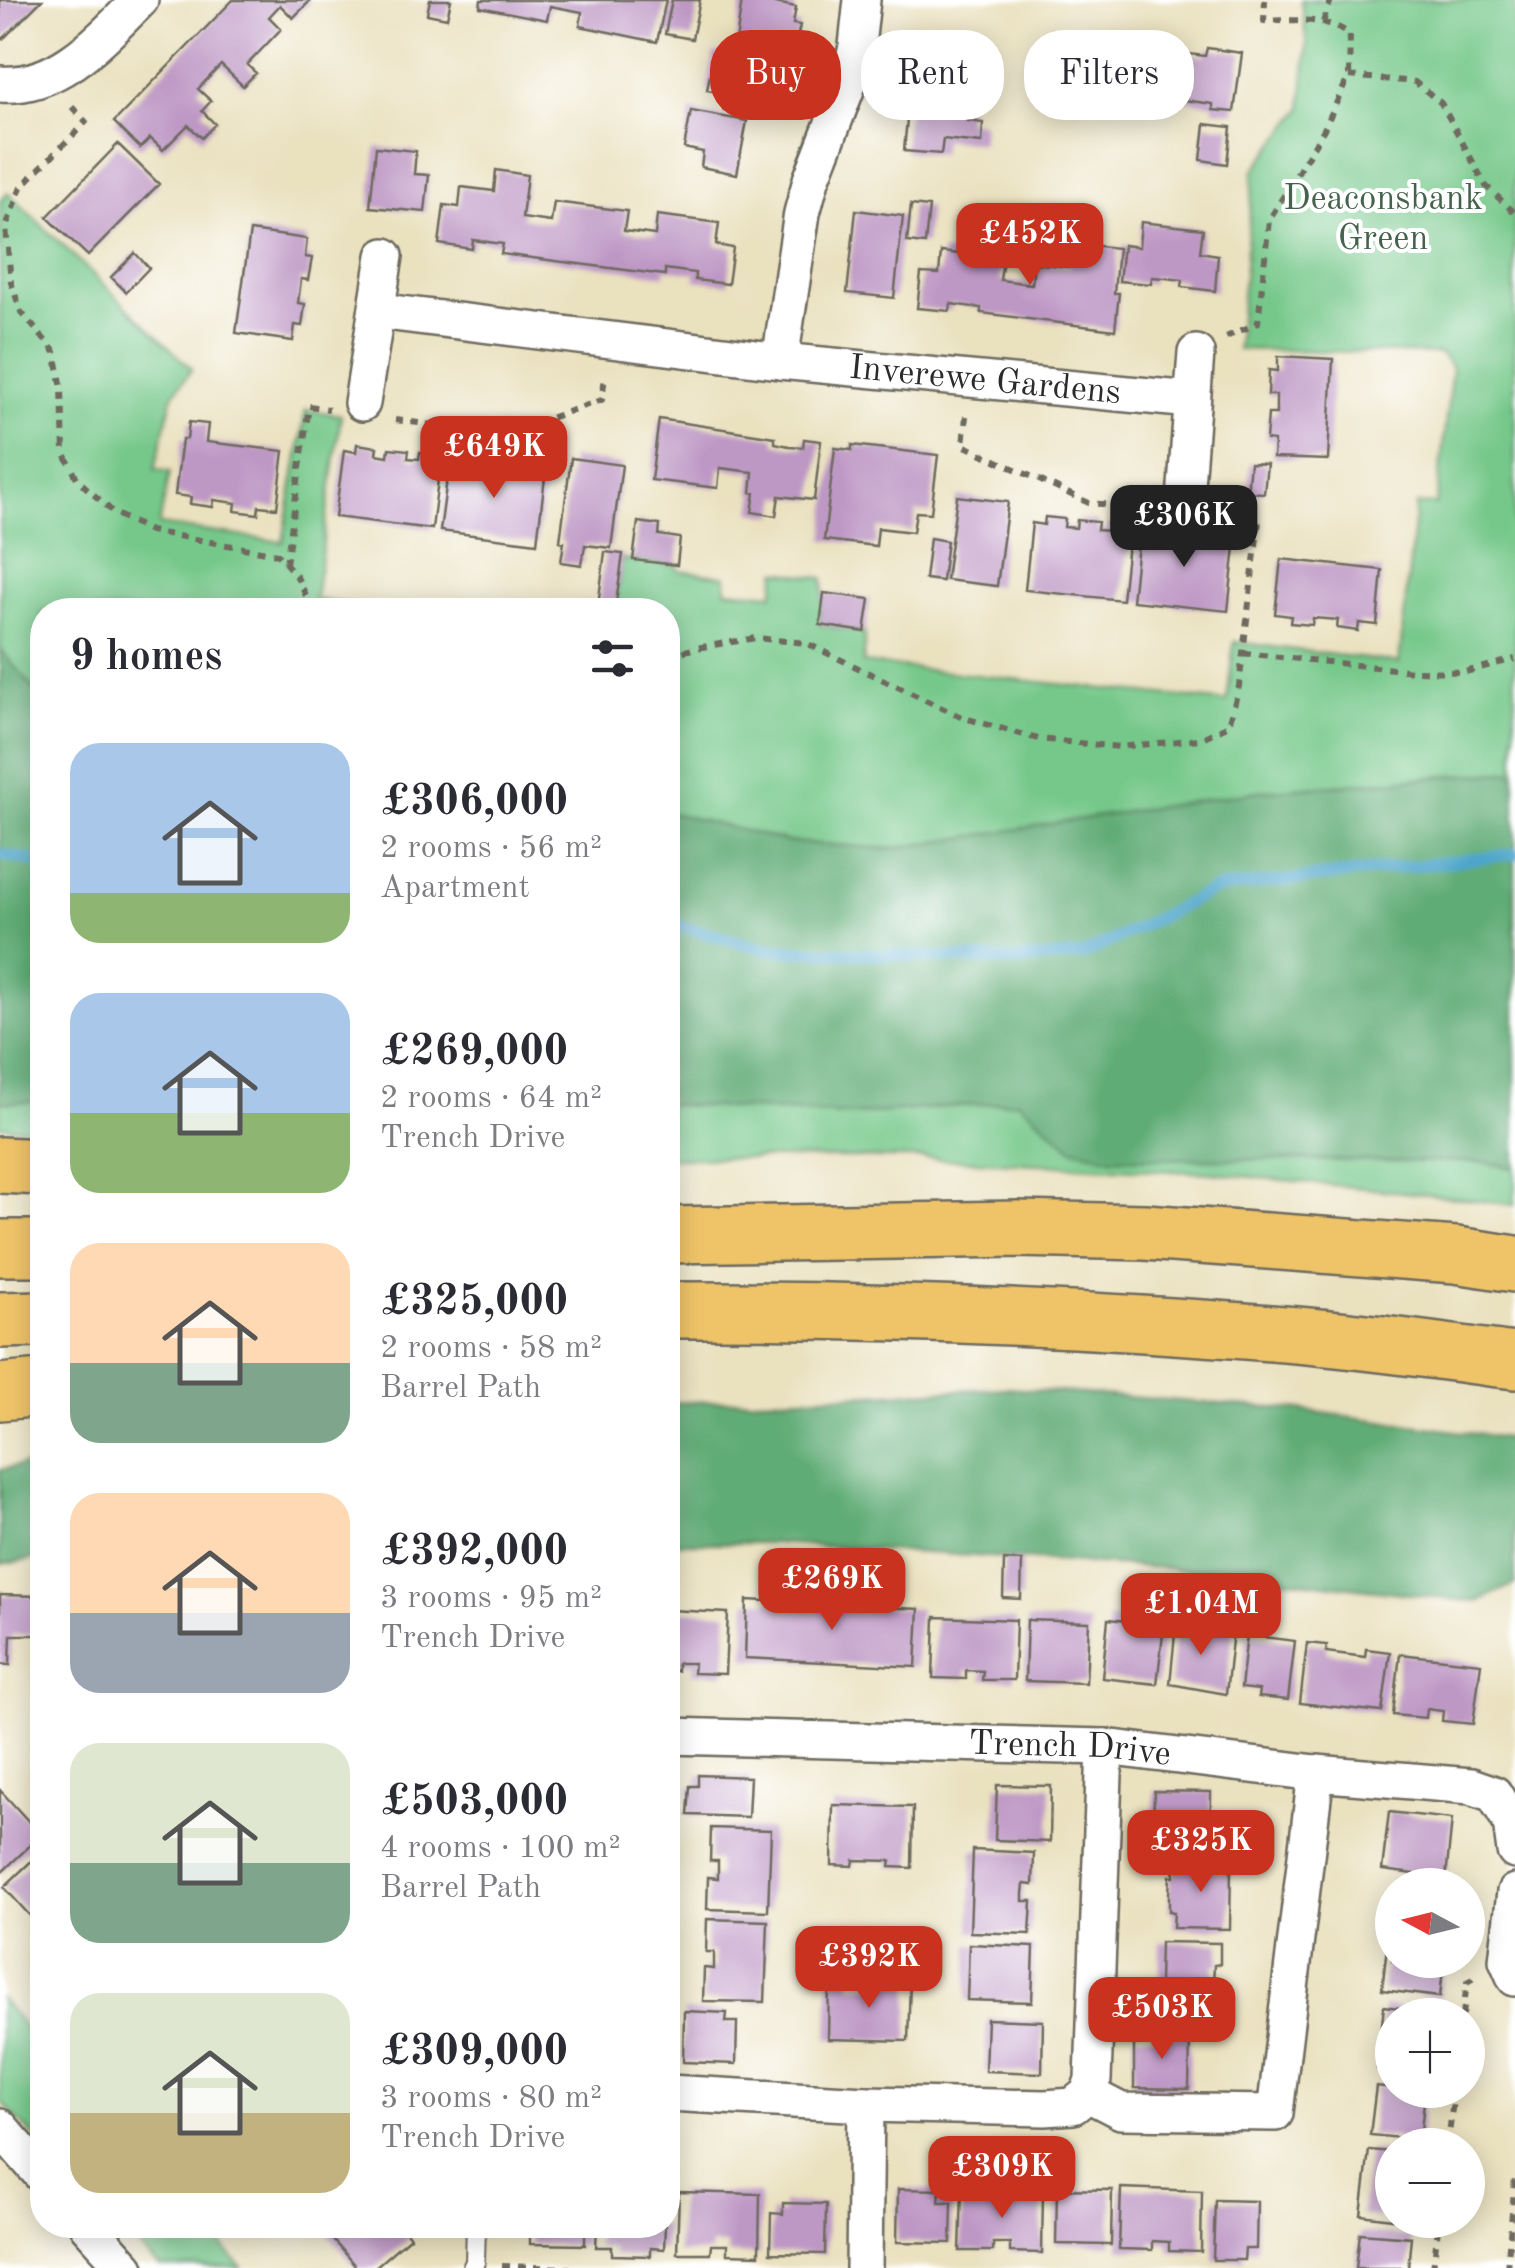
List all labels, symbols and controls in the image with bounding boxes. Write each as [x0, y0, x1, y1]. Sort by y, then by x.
chip: Buy [710, 30, 841, 120]
chip: Rent [861, 30, 1004, 120]
chip: Filters [1024, 30, 1194, 120]
park label: Deaconsbank Green [1283, 182, 1483, 257]
pin: £452K [960, 203, 1100, 288]
text: £452K [978, 219, 1082, 251]
street label: Inverewe Gardens [847, 350, 1122, 411]
pin: £649K [424, 416, 564, 501]
text: £649K [442, 432, 546, 464]
pin: £306K [1114, 485, 1254, 570]
text: £306K [1132, 501, 1236, 533]
icon: filters [585, 631, 640, 686]
text: 9 homes [70, 637, 222, 679]
text: £306,000 [380, 782, 568, 824]
icon: home [150, 783, 270, 903]
text: 2 rooms · 56 m² [380, 833, 602, 865]
text: Apartment [380, 873, 530, 905]
text: £269,000 [380, 1032, 568, 1074]
icon: home [150, 1033, 270, 1153]
text: 2 rooms · 64 m² [380, 1083, 602, 1115]
text: Trench Drive [380, 1123, 565, 1155]
text: £325,000 [380, 1282, 568, 1324]
icon: home [150, 1283, 270, 1403]
text: 2 rooms · 58 m² [380, 1333, 602, 1365]
text: Barrel Path [380, 1373, 541, 1405]
text: £392,000 [380, 1532, 568, 1574]
icon: home [150, 1533, 270, 1653]
pin: £269K [762, 1548, 902, 1633]
text: £269K [780, 1564, 884, 1596]
pin: £1.04M [1120, 1573, 1282, 1658]
text: 3 rooms · 95 m² [380, 1583, 602, 1615]
text: £1.04M [1143, 1589, 1259, 1621]
text: Trench Drive [380, 1623, 565, 1655]
street label: Trench Drive [968, 1726, 1173, 1772]
text: £503,000 [380, 1782, 568, 1824]
icon: home [150, 1783, 270, 1903]
pin: £325K [1131, 1810, 1271, 1895]
text: £325K [1149, 1826, 1253, 1858]
text: 4 rooms · 100 m² [380, 1833, 621, 1865]
north arrow [1375, 1868, 1485, 1978]
map controls [1375, 1868, 1485, 2238]
text: Barrel Path [380, 1873, 541, 1905]
pin: £392K [799, 1926, 939, 2011]
text: £392K [817, 1942, 921, 1974]
pin: £503K [1092, 1977, 1232, 2062]
text: £503K [1110, 1993, 1214, 2025]
button: + [1375, 1998, 1485, 2108]
text: £309,000 [380, 2032, 568, 2074]
icon: home [150, 2033, 270, 2153]
text: 3 rooms · 80 m² [380, 2083, 602, 2115]
text: Trench Drive [380, 2123, 565, 2155]
button: − [1375, 2128, 1485, 2238]
pin: £309K [932, 2136, 1072, 2221]
text: £309K [950, 2152, 1054, 2184]

